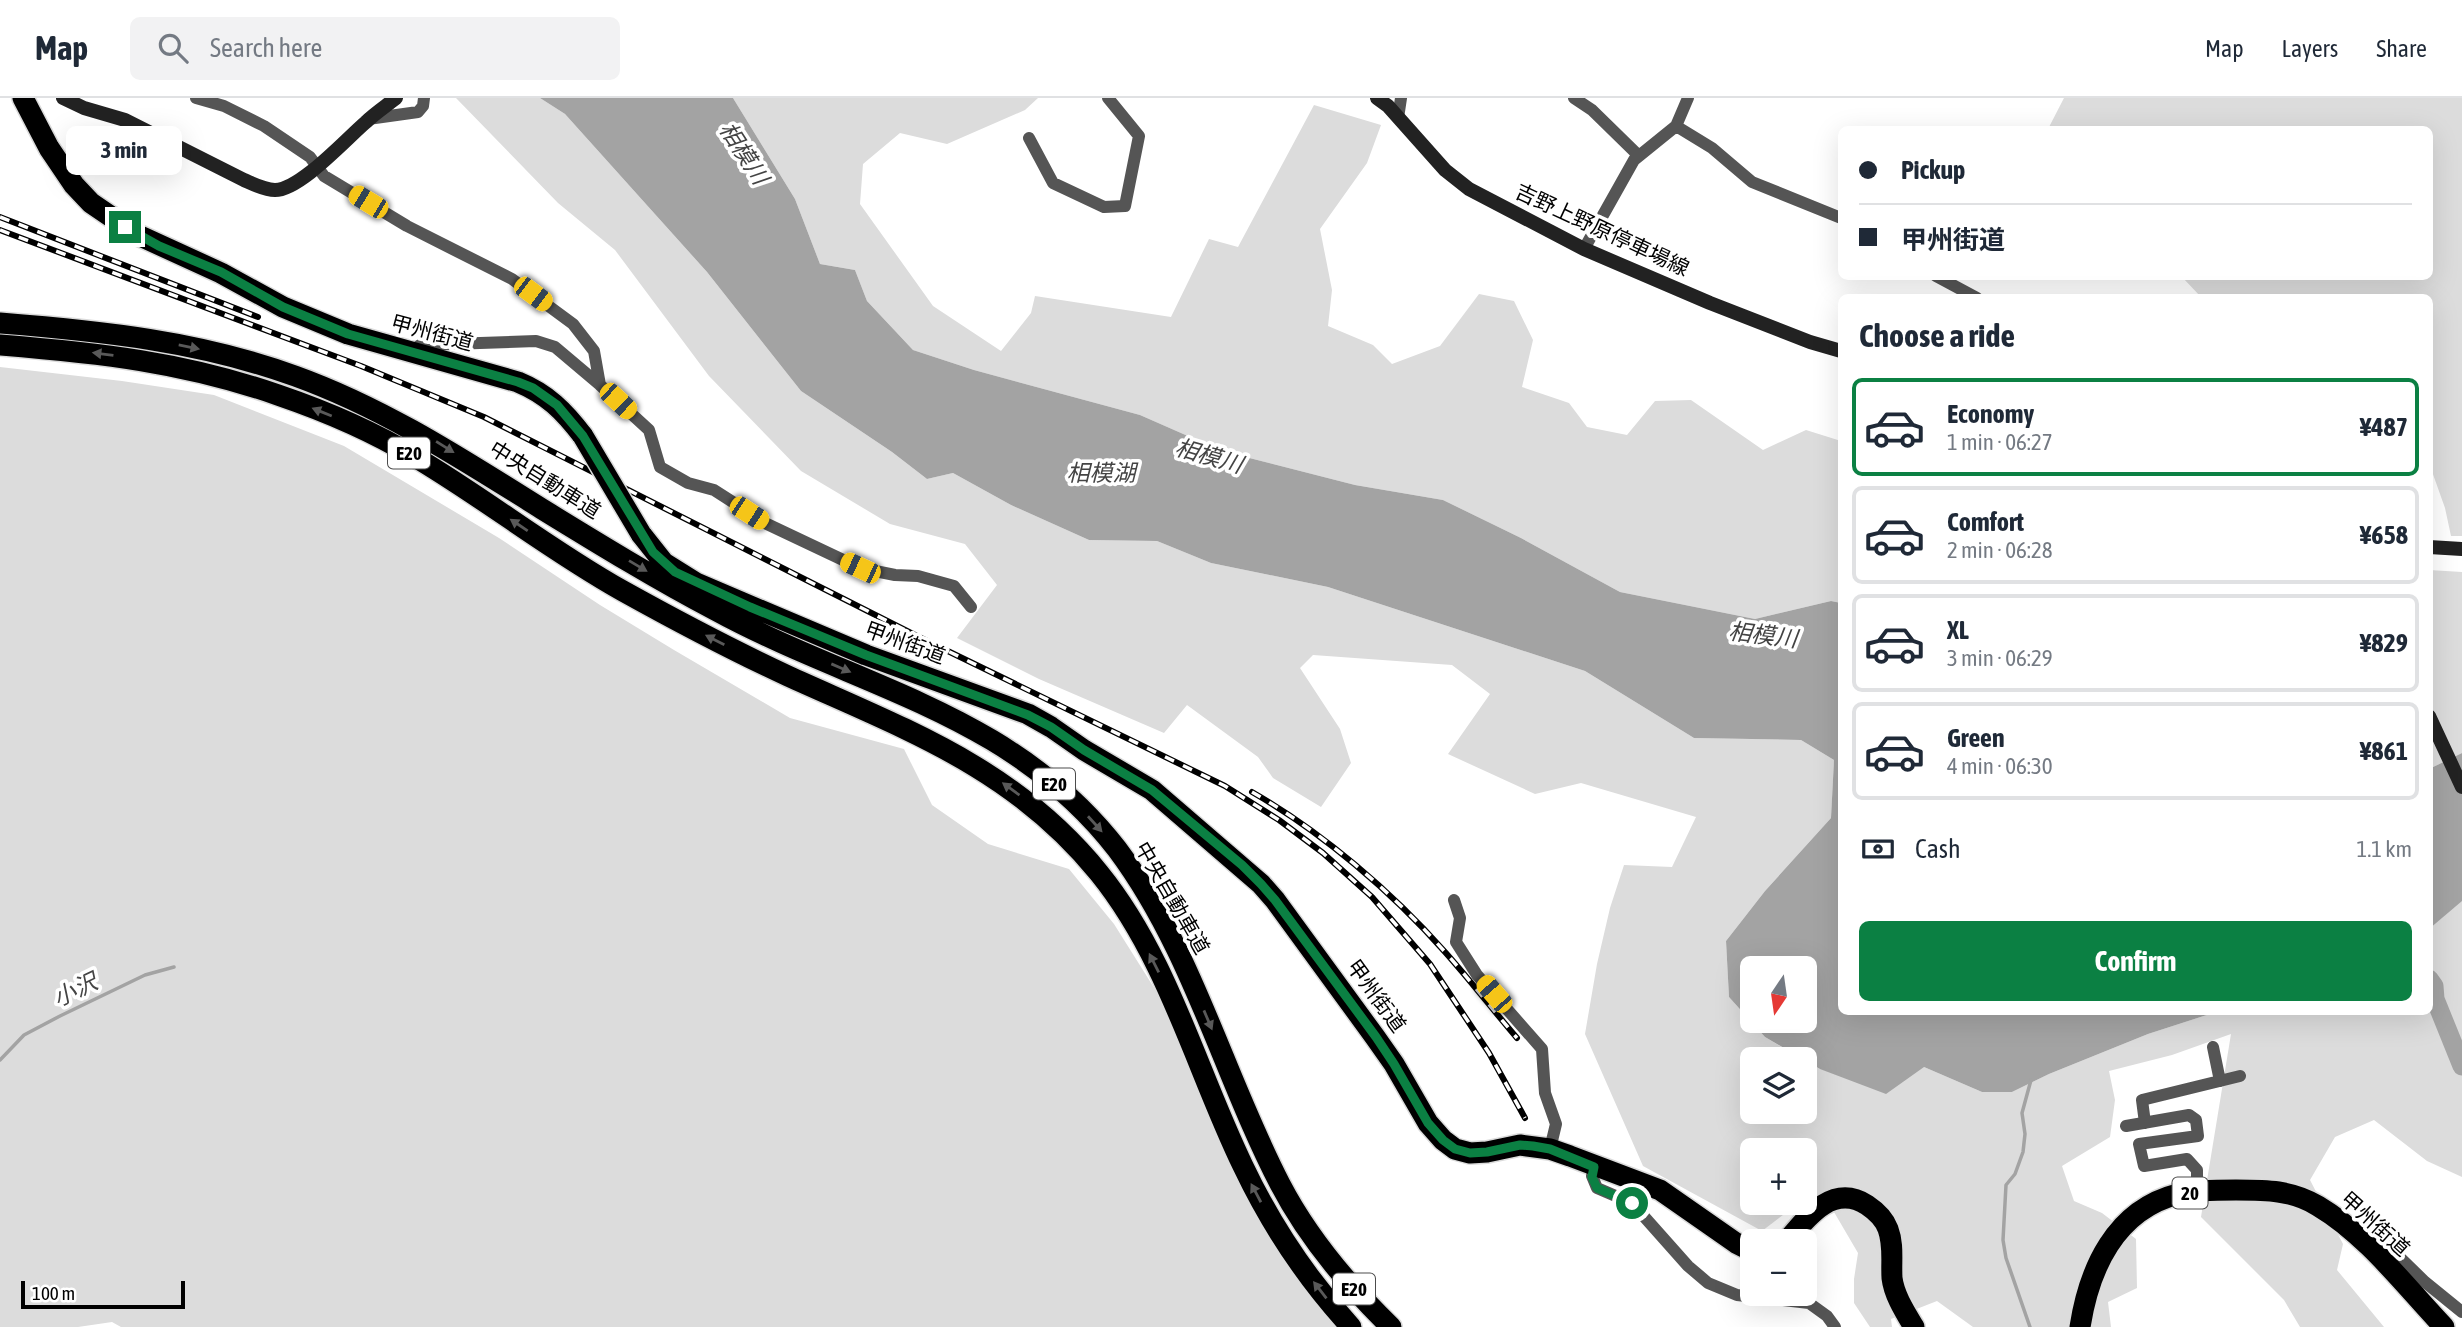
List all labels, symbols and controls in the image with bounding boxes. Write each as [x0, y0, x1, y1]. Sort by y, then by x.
search box [130, 17, 620, 80]
text: Map [35, 29, 88, 67]
icon: search [154, 29, 192, 67]
text: Search here [210, 33, 322, 63]
text: Map [2205, 35, 2244, 62]
text: Layers [2282, 35, 2338, 62]
text: Share [2376, 35, 2427, 62]
water label: 相模川 [714, 117, 775, 192]
callout: 3 min [67, 125, 183, 174]
text: 3 min [101, 137, 147, 163]
text: Pickup [1901, 155, 1965, 185]
street label: 吉野上野原停車場線 [1512, 178, 1693, 280]
car [345, 182, 392, 222]
route end [109, 211, 141, 243]
text: 甲州街道 [1901, 225, 2005, 255]
car [510, 273, 557, 315]
street label: 甲州街道 [389, 310, 476, 354]
text: Choose a ride [1859, 317, 2015, 354]
one-way arrow [178, 341, 200, 352]
one-way arrow [92, 349, 114, 360]
car [596, 379, 641, 423]
icon: car [1863, 396, 1926, 459]
text: Economy [1947, 399, 2034, 429]
one-way arrow [311, 406, 332, 417]
text: ¥487 [2360, 412, 2408, 442]
text: 1 min · 06:27 [1947, 429, 2053, 455]
water label: 相模川 [1172, 434, 1249, 479]
street label: 中央自動車道 [486, 436, 605, 523]
road number: E20 [388, 438, 430, 468]
one-way arrow [435, 441, 455, 454]
water label: 相模湖 [1067, 460, 1139, 486]
car [726, 493, 773, 533]
icon: car [1863, 504, 1926, 567]
text: Comfort [1947, 507, 2024, 537]
one-way arrow [509, 518, 529, 531]
text: ¥658 [2360, 520, 2408, 550]
text: 2 min · 06:28 [1947, 537, 2053, 563]
car [837, 550, 884, 586]
one-way arrow [628, 560, 647, 572]
icon: car [1863, 612, 1926, 675]
text: XL [1947, 615, 1969, 645]
street label: 甲州街道 [862, 616, 949, 668]
water label: 相模川 [1727, 618, 1802, 652]
text: ¥829 [2360, 628, 2408, 658]
one-way arrow [705, 634, 725, 645]
text: 3 min · 06:29 [1947, 645, 2053, 671]
one-way arrow [831, 662, 851, 674]
icon: car [1863, 720, 1926, 783]
text: Green [1947, 723, 2005, 753]
text: ¥861 [2360, 736, 2408, 766]
text: 4 min · 06:30 [1947, 753, 2053, 779]
road number: E20 [1033, 768, 1075, 800]
one-way arrow [1002, 782, 1020, 796]
one-way arrow [1086, 815, 1102, 832]
icon: cash [1859, 830, 1897, 868]
text: Cash [1915, 834, 1961, 864]
text: 1.1 km [2356, 836, 2412, 862]
street label: 中央自動車道 [1131, 837, 1215, 958]
button: Confirm [1859, 921, 2412, 1001]
one-way arrow [1148, 953, 1159, 973]
street label: 甲州街道 [1342, 954, 1411, 1036]
north arrow [1740, 956, 1816, 1032]
map controls [1740, 956, 1817, 1306]
water label: 小沢 [49, 967, 104, 1012]
car [1473, 971, 1516, 1017]
one-way arrow [1202, 1009, 1213, 1030]
button: layers [1740, 1047, 1817, 1124]
button: + [1740, 1138, 1817, 1215]
road number: 20 [2172, 1177, 2208, 1208]
one-way arrow [1251, 1183, 1262, 1203]
street label: 甲州街道 [2336, 1186, 2415, 1260]
route start [1616, 1187, 1648, 1219]
button: − [1740, 1229, 1817, 1306]
road number: E20 [1333, 1274, 1375, 1304]
scale bar [21, 1278, 186, 1310]
text: 100 m [32, 1282, 75, 1304]
one-way arrow [1312, 1282, 1327, 1300]

